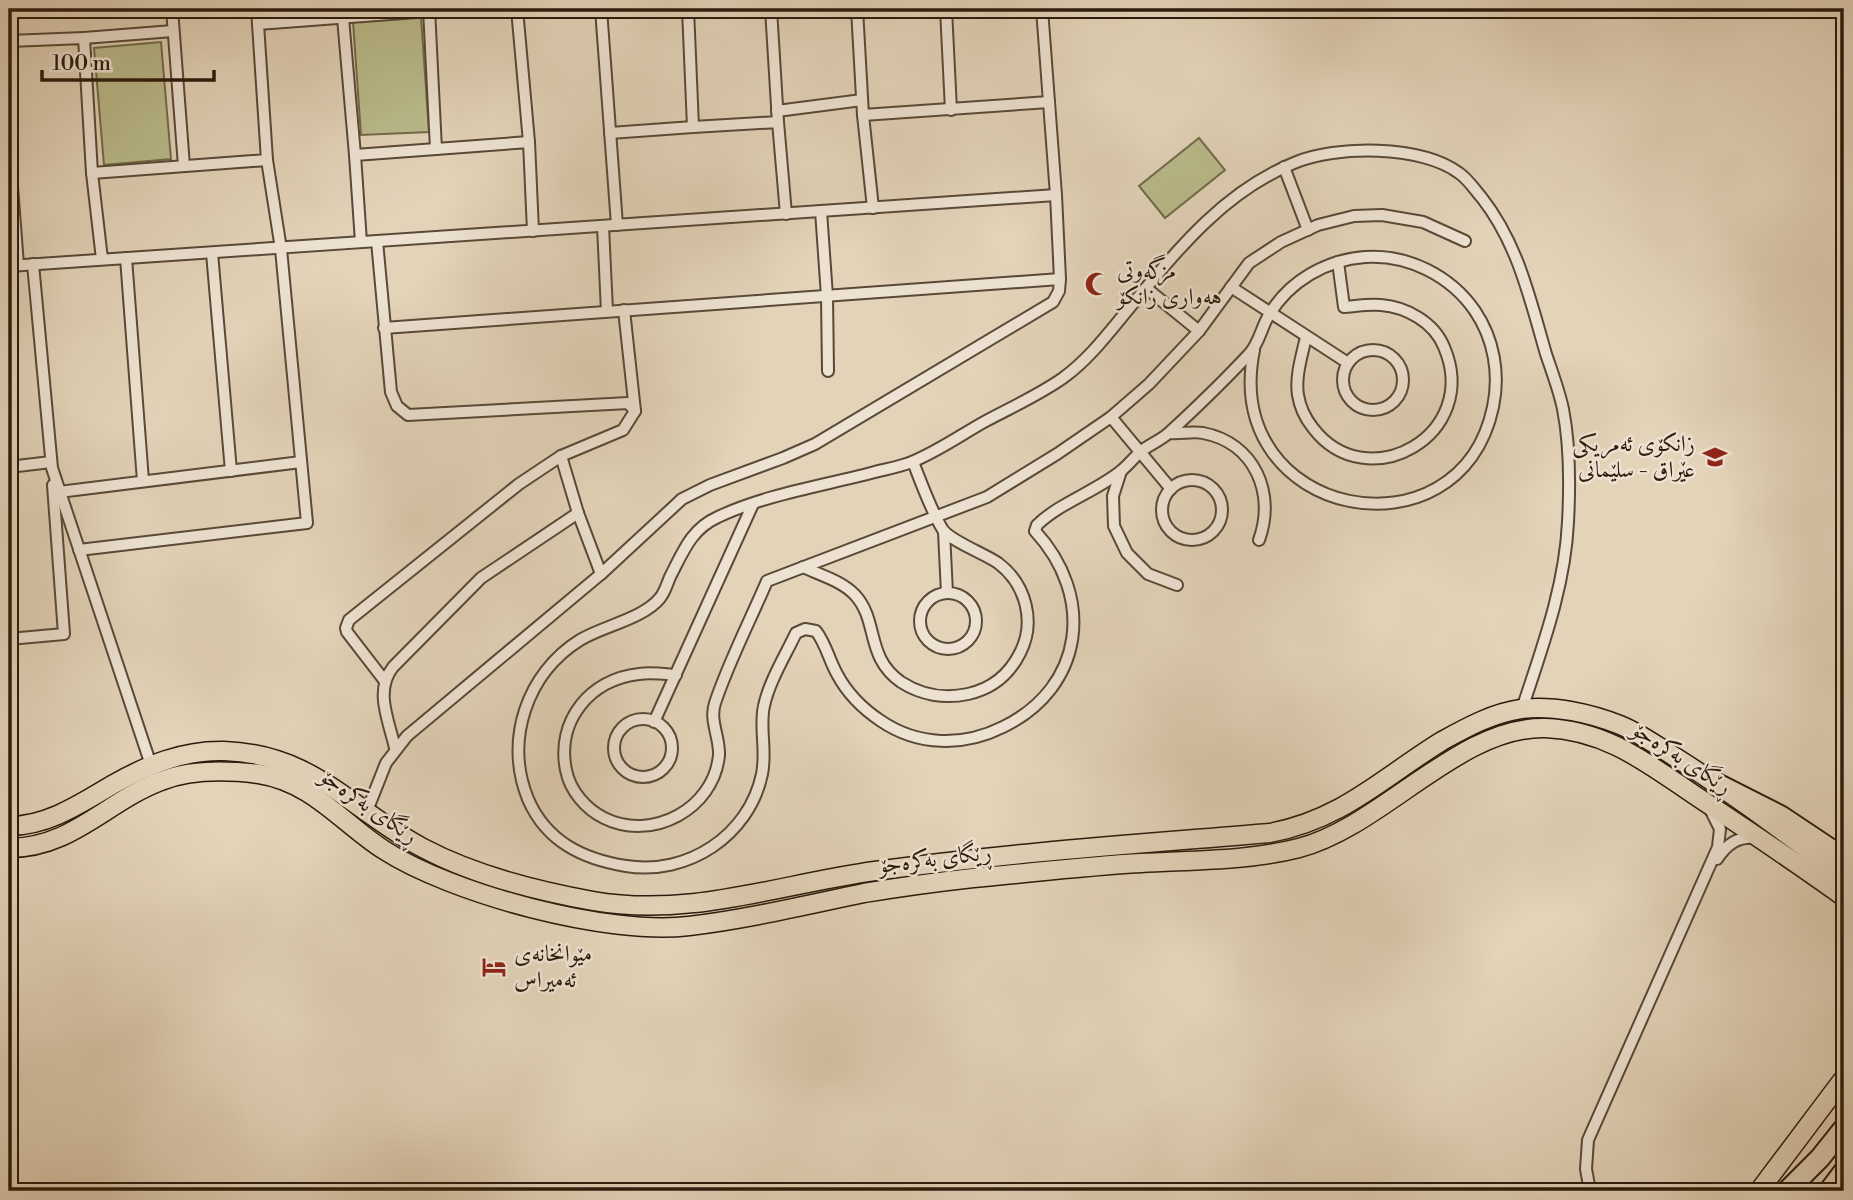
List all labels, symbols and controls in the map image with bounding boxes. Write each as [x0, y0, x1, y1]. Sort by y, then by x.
scale bar [42, 38, 214, 82]
text: 100 m [52, 51, 111, 77]
place label: مزگەوتی هەواری زانکۆ [1115, 254, 1222, 311]
mosque icon: مزگەوتی هەواری زانکۆ [1083, 270, 1111, 298]
place label: زانکۆی ئەمریکی عێراق - سلێمانی [1572, 430, 1695, 484]
school or university icon: زانکۆی ئەمریکی عێراق - سلێمانی [1701, 443, 1729, 471]
street label: ڕێگای بەکرەجۆ [1623, 713, 1738, 804]
street label: ڕێگای بەکرەجۆ [311, 760, 424, 853]
street label: ڕێگای بەکرەجۆ [875, 837, 994, 884]
place label: مێوانخانەی ئەمیراس [514, 940, 592, 994]
hotel icon: مێوانخانەی ئەمیراس [480, 953, 508, 981]

